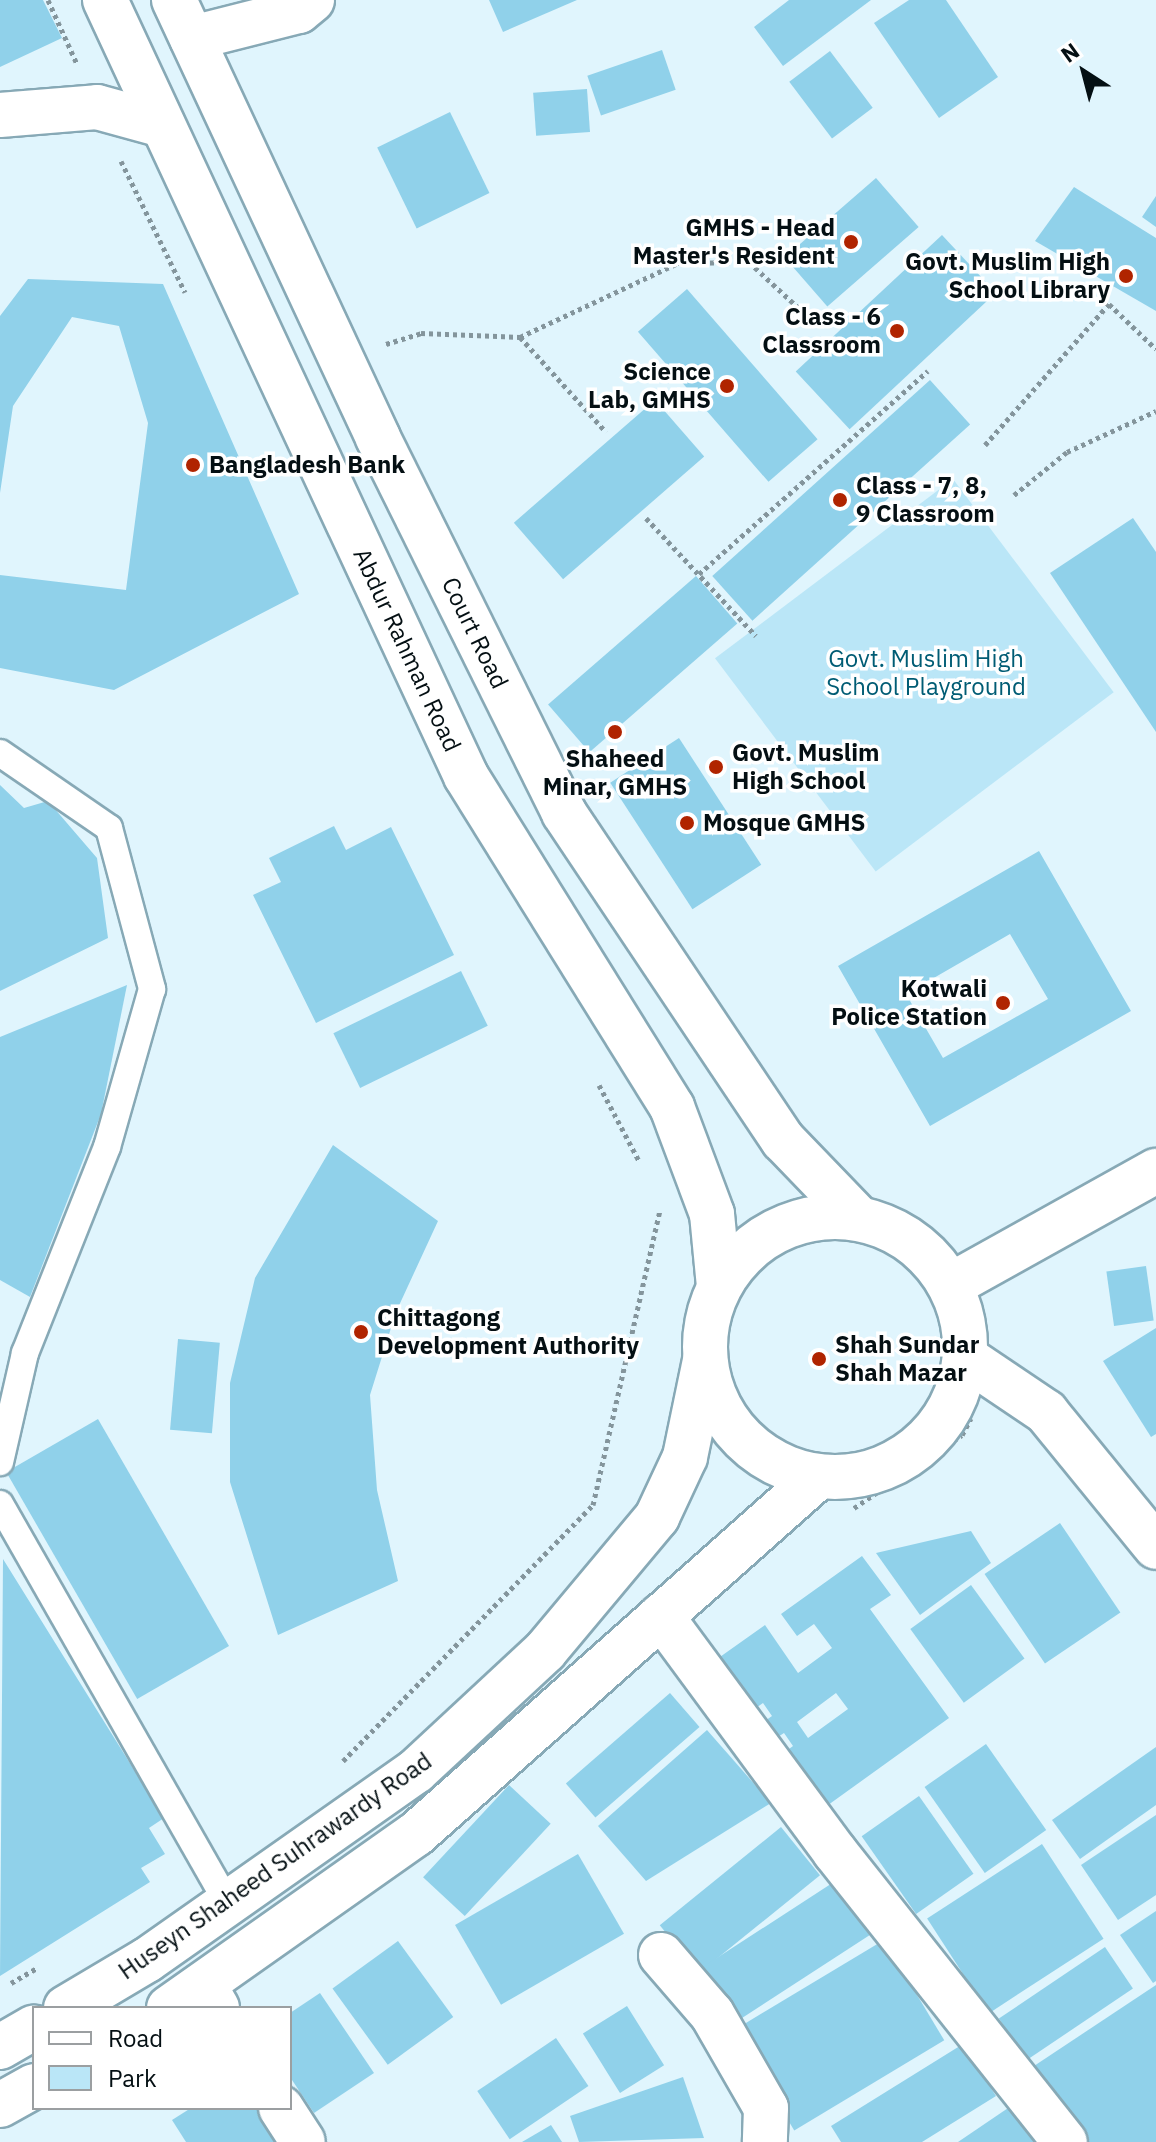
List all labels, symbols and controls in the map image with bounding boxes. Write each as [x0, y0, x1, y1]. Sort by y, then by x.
north arrow [1044, 32, 1124, 112]
text: N [1055, 36, 1085, 69]
place label: GMHS - Head Master's Resident [633, 214, 835, 270]
marker: GMHS - Head Master's Resident [842, 233, 860, 251]
place label: Govt. Muslim High School Library [905, 248, 1110, 304]
marker: Govt. Muslim High School Library [1117, 267, 1135, 285]
place label: Class - 6 Classroom [762, 303, 881, 359]
marker: Class - 6 Classroom [888, 322, 906, 340]
place label: Science Lab, GMHS [588, 358, 711, 414]
marker: Science Lab, GMHS [718, 377, 736, 395]
place label: Bangladesh Bank [209, 451, 405, 479]
marker: Bangladesh Bank [184, 456, 202, 474]
place label: Class - 7, 8, 9 Classroom [856, 472, 995, 528]
marker: Class - 7, 8, 9 Classroom [831, 491, 849, 509]
street label: Abdur Rahman Road [347, 544, 467, 756]
street label: Court Road [436, 573, 514, 693]
park label: Govt. Muslim High School Playground [826, 645, 1026, 701]
marker: Shaheed Minar, GMHS [606, 723, 624, 741]
place label: Govt. Muslim High School [732, 739, 879, 795]
place label: Shaheed Minar, GMHS [543, 745, 687, 801]
marker: Govt. Muslim High School [707, 758, 725, 776]
place label: Mosque GMHS [703, 809, 866, 837]
marker: Mosque GMHS [678, 814, 696, 832]
place label: Kotwali Police Station [831, 975, 987, 1031]
marker: Kotwali Police Station [994, 994, 1012, 1012]
place label: Chittagong Development Authority [377, 1304, 639, 1360]
marker: Chittagong Development Authority [352, 1323, 370, 1341]
place label: Shah Sundar Shah Mazar [835, 1331, 979, 1387]
marker: Shah Sundar Shah Mazar [810, 1350, 828, 1368]
street label: Huseyn Shaheed Suhrawardy Road [113, 1746, 437, 1986]
legend [32, 2006, 292, 2110]
text: Road [108, 2022, 163, 2054]
text: Park [108, 2062, 157, 2094]

